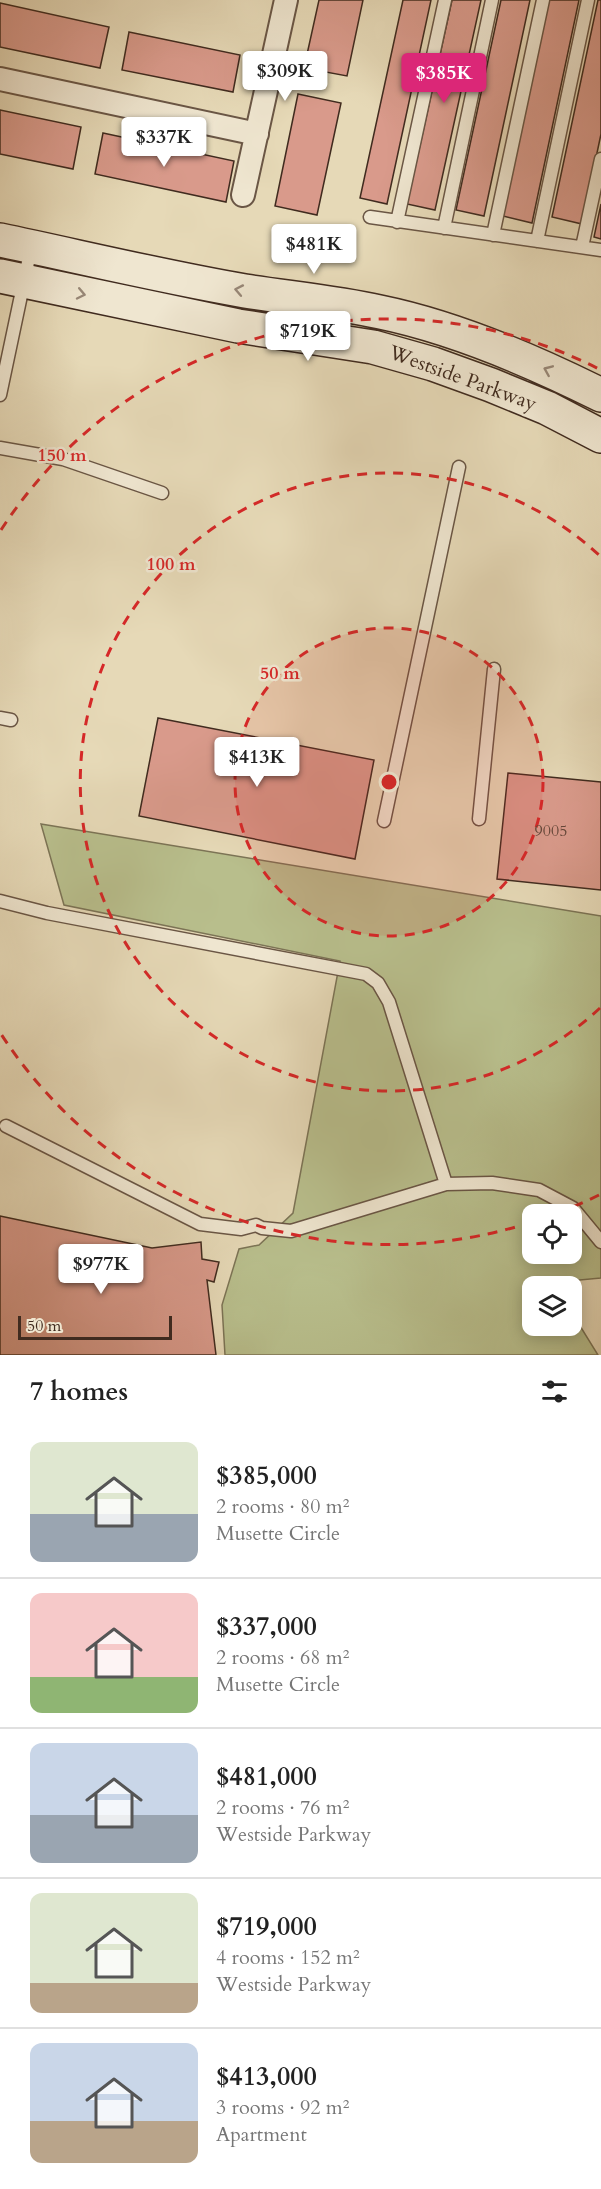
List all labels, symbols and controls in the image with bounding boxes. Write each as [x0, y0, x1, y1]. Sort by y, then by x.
pin: $309K [243, 51, 327, 102]
pin: $385K [402, 53, 486, 104]
text: $309K [256, 57, 314, 84]
text: $385K [415, 59, 473, 86]
pin: $337K [122, 117, 206, 168]
text: $337K [135, 123, 193, 150]
pin: $481K [272, 224, 356, 275]
text: $481K [285, 230, 343, 257]
one-way arrow [234, 284, 244, 296]
one-way arrow [76, 287, 86, 300]
pin: $719K [266, 311, 350, 362]
text: $719K [279, 317, 337, 344]
street label: Westside Parkway [384, 338, 541, 417]
one-way arrow [544, 365, 555, 377]
text: 150 m [37, 443, 87, 468]
text: 100 m [146, 552, 196, 577]
text: 50 m [260, 661, 300, 686]
pin: $413K [215, 737, 299, 788]
text: $413K [228, 743, 286, 770]
centre of rings [379, 772, 399, 792]
house number: 9005 [535, 820, 567, 842]
map controls [522, 1204, 582, 1336]
button: locate [522, 1204, 582, 1264]
pin: $977K [59, 1244, 143, 1295]
text: $977K [72, 1250, 130, 1277]
button: layers [522, 1276, 582, 1336]
scale bar [18, 1313, 172, 1340]
text: 50 m [27, 1315, 61, 1337]
text: 7 homes [30, 1374, 128, 1409]
icon: filters [538, 1375, 571, 1408]
text: $385,000 [216, 1458, 317, 1493]
icon: home [78, 1466, 150, 1538]
text: 2 rooms · 80 m² [216, 1493, 349, 1520]
text: Musette Circle [216, 1520, 340, 1547]
text: $337,000 [216, 1609, 317, 1644]
icon: home [78, 1617, 150, 1689]
text: 2 rooms · 68 m² [216, 1644, 349, 1671]
text: Musette Circle [216, 1671, 340, 1698]
text: $481,000 [216, 1759, 317, 1794]
icon: home [78, 1767, 150, 1839]
text: 2 rooms · 76 m² [216, 1794, 349, 1821]
text: Westside Parkway [216, 1821, 371, 1848]
text: $719,000 [216, 1909, 317, 1944]
icon: home [78, 1917, 150, 1989]
text: 4 rooms · 152 m² [216, 1944, 360, 1971]
text: Westside Parkway [216, 1971, 371, 1998]
text: $413,000 [216, 2059, 317, 2094]
icon: home [78, 2067, 150, 2139]
text: 3 rooms · 92 m² [216, 2094, 349, 2121]
text: Apartment [216, 2121, 307, 2148]

